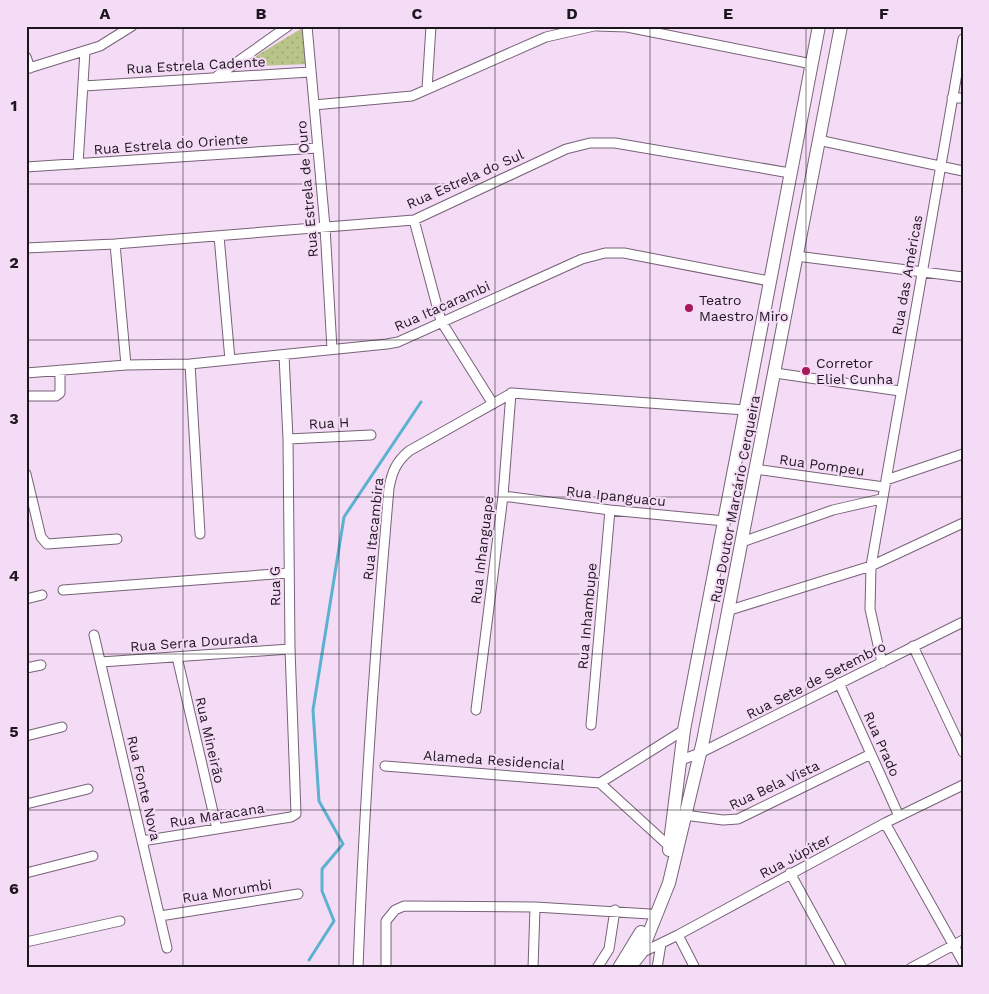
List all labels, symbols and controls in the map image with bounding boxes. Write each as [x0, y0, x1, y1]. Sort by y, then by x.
text: A [100, 4, 111, 23]
text: B [256, 4, 267, 23]
text: C [412, 4, 423, 23]
text: D [566, 4, 578, 23]
text: E [723, 4, 733, 23]
text: F [879, 4, 889, 23]
street label: Rua Estrela Cadente [126, 53, 266, 77]
text: 1 [11, 96, 17, 115]
street label: Rua Estrela de Ouro [293, 120, 321, 258]
street label: Rua Estrela do Oriente [93, 131, 249, 157]
street label: Rua Estrela do Sul [404, 146, 527, 212]
street label: Rua das Américas [889, 214, 925, 336]
text: 2 [9, 253, 19, 272]
street label: Rua Itacarambi [392, 278, 492, 334]
place label: Teatro Maestro Miro [699, 292, 788, 324]
marker: Teatro Maestro Miro [683, 302, 695, 314]
place label: Corretor Eliel Cunha [816, 355, 893, 387]
marker: Corretor Eliel Cunha [800, 365, 812, 377]
street label: Rua Doutor Marcário Cerqueira [707, 394, 763, 604]
text: 3 [9, 409, 19, 428]
street label: Rua H [308, 414, 350, 432]
street label: Rua Pompeu [778, 451, 866, 479]
street label: Rua Itacambira [360, 477, 386, 581]
street label: Rua Ipanguacu [565, 483, 667, 509]
street label: Rua Inhanguape [467, 495, 497, 605]
street label: Rua Inhambupe [574, 562, 600, 670]
text: 4 [9, 566, 19, 585]
street label: Rua G [267, 566, 283, 606]
street label: Rua Serra Dourada [130, 630, 259, 654]
street label: Rua Sete de Setembro [744, 638, 888, 722]
street label: Rua Mineirão [192, 695, 228, 785]
street label: Rua Prado [861, 709, 903, 779]
text: 5 [9, 722, 19, 741]
street label: Rua Fonte Nova [124, 734, 164, 842]
street label: Alameda Residencial [423, 747, 566, 773]
street label: Rua Bela Vista [726, 757, 822, 813]
street label: Rua Maracana [168, 800, 266, 830]
street label: Rua Júpiter [757, 830, 834, 881]
street label: Rua Morumbi [181, 876, 273, 906]
text: 6 [9, 879, 19, 898]

